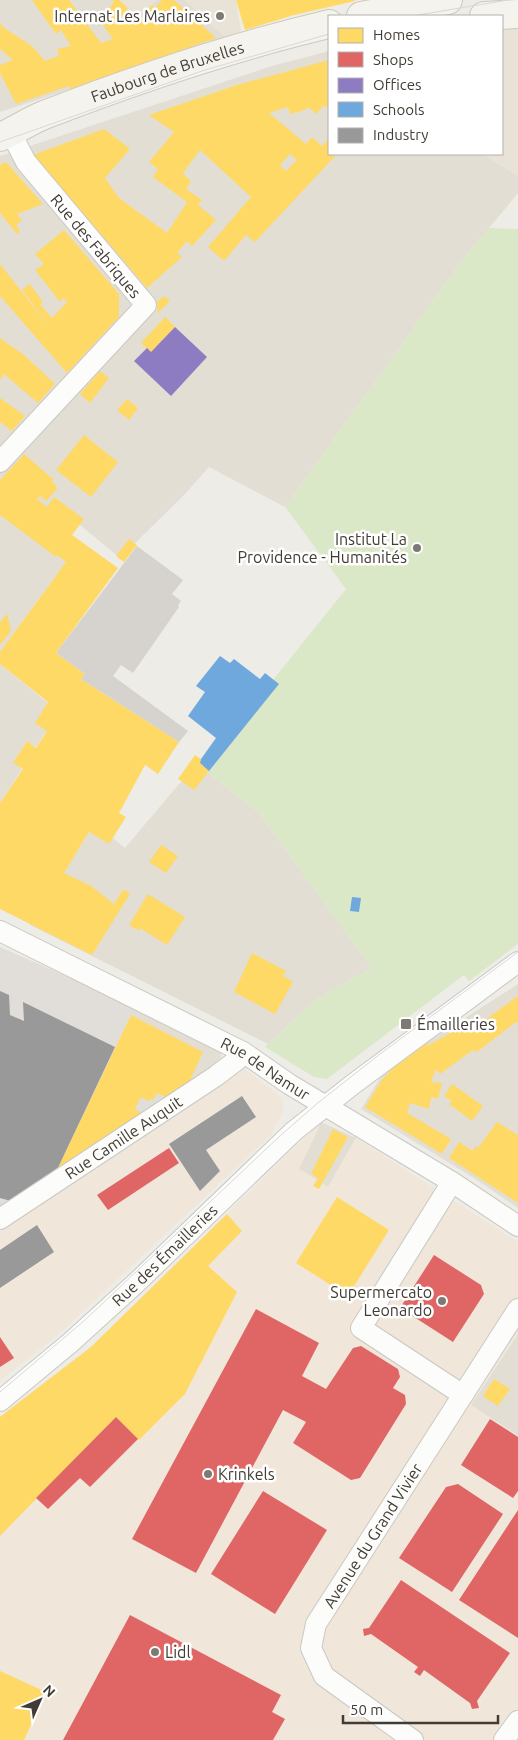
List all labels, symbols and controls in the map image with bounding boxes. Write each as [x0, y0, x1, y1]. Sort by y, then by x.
place label: Internat Les Marlaires [54, 7, 210, 25]
marker: Internat Les Marlaires [214, 10, 226, 22]
legend [328, 15, 503, 155]
text: Homes [373, 26, 420, 43]
street label: Faubourg de Bruxelles [88, 38, 246, 106]
text: Shops [373, 51, 414, 68]
text: Offices [373, 76, 421, 93]
text: Schools [373, 101, 424, 118]
text: Industry [373, 126, 428, 143]
street label: Rue des Fabriques [47, 190, 145, 302]
place label: Institut La Providence - Humanités [237, 530, 407, 566]
marker: Institut La Providence - Humanités [411, 542, 423, 554]
place label: Émailleries [417, 1013, 495, 1033]
marker: Émailleries [399, 1017, 413, 1031]
street label: Rue de Namur [218, 1033, 313, 1103]
street label: Rue Camille Auquit [62, 1092, 186, 1182]
street label: Rue des Émailleries [108, 1201, 221, 1309]
place label: Supermercato Leonardo [330, 1283, 432, 1319]
marker: Supermercato Leonardo [436, 1295, 448, 1307]
street label: Avenue du Grand Vivier [320, 1460, 426, 1611]
place label: Krinkels [218, 1465, 275, 1483]
marker: Krinkels [202, 1468, 214, 1480]
place label: Lidl [165, 1643, 191, 1661]
marker: Lidl [149, 1646, 161, 1658]
north arrow [15, 1675, 65, 1725]
text: N [40, 1681, 59, 1700]
scale bar [343, 1692, 498, 1724]
text: 50 m [350, 1701, 383, 1718]

